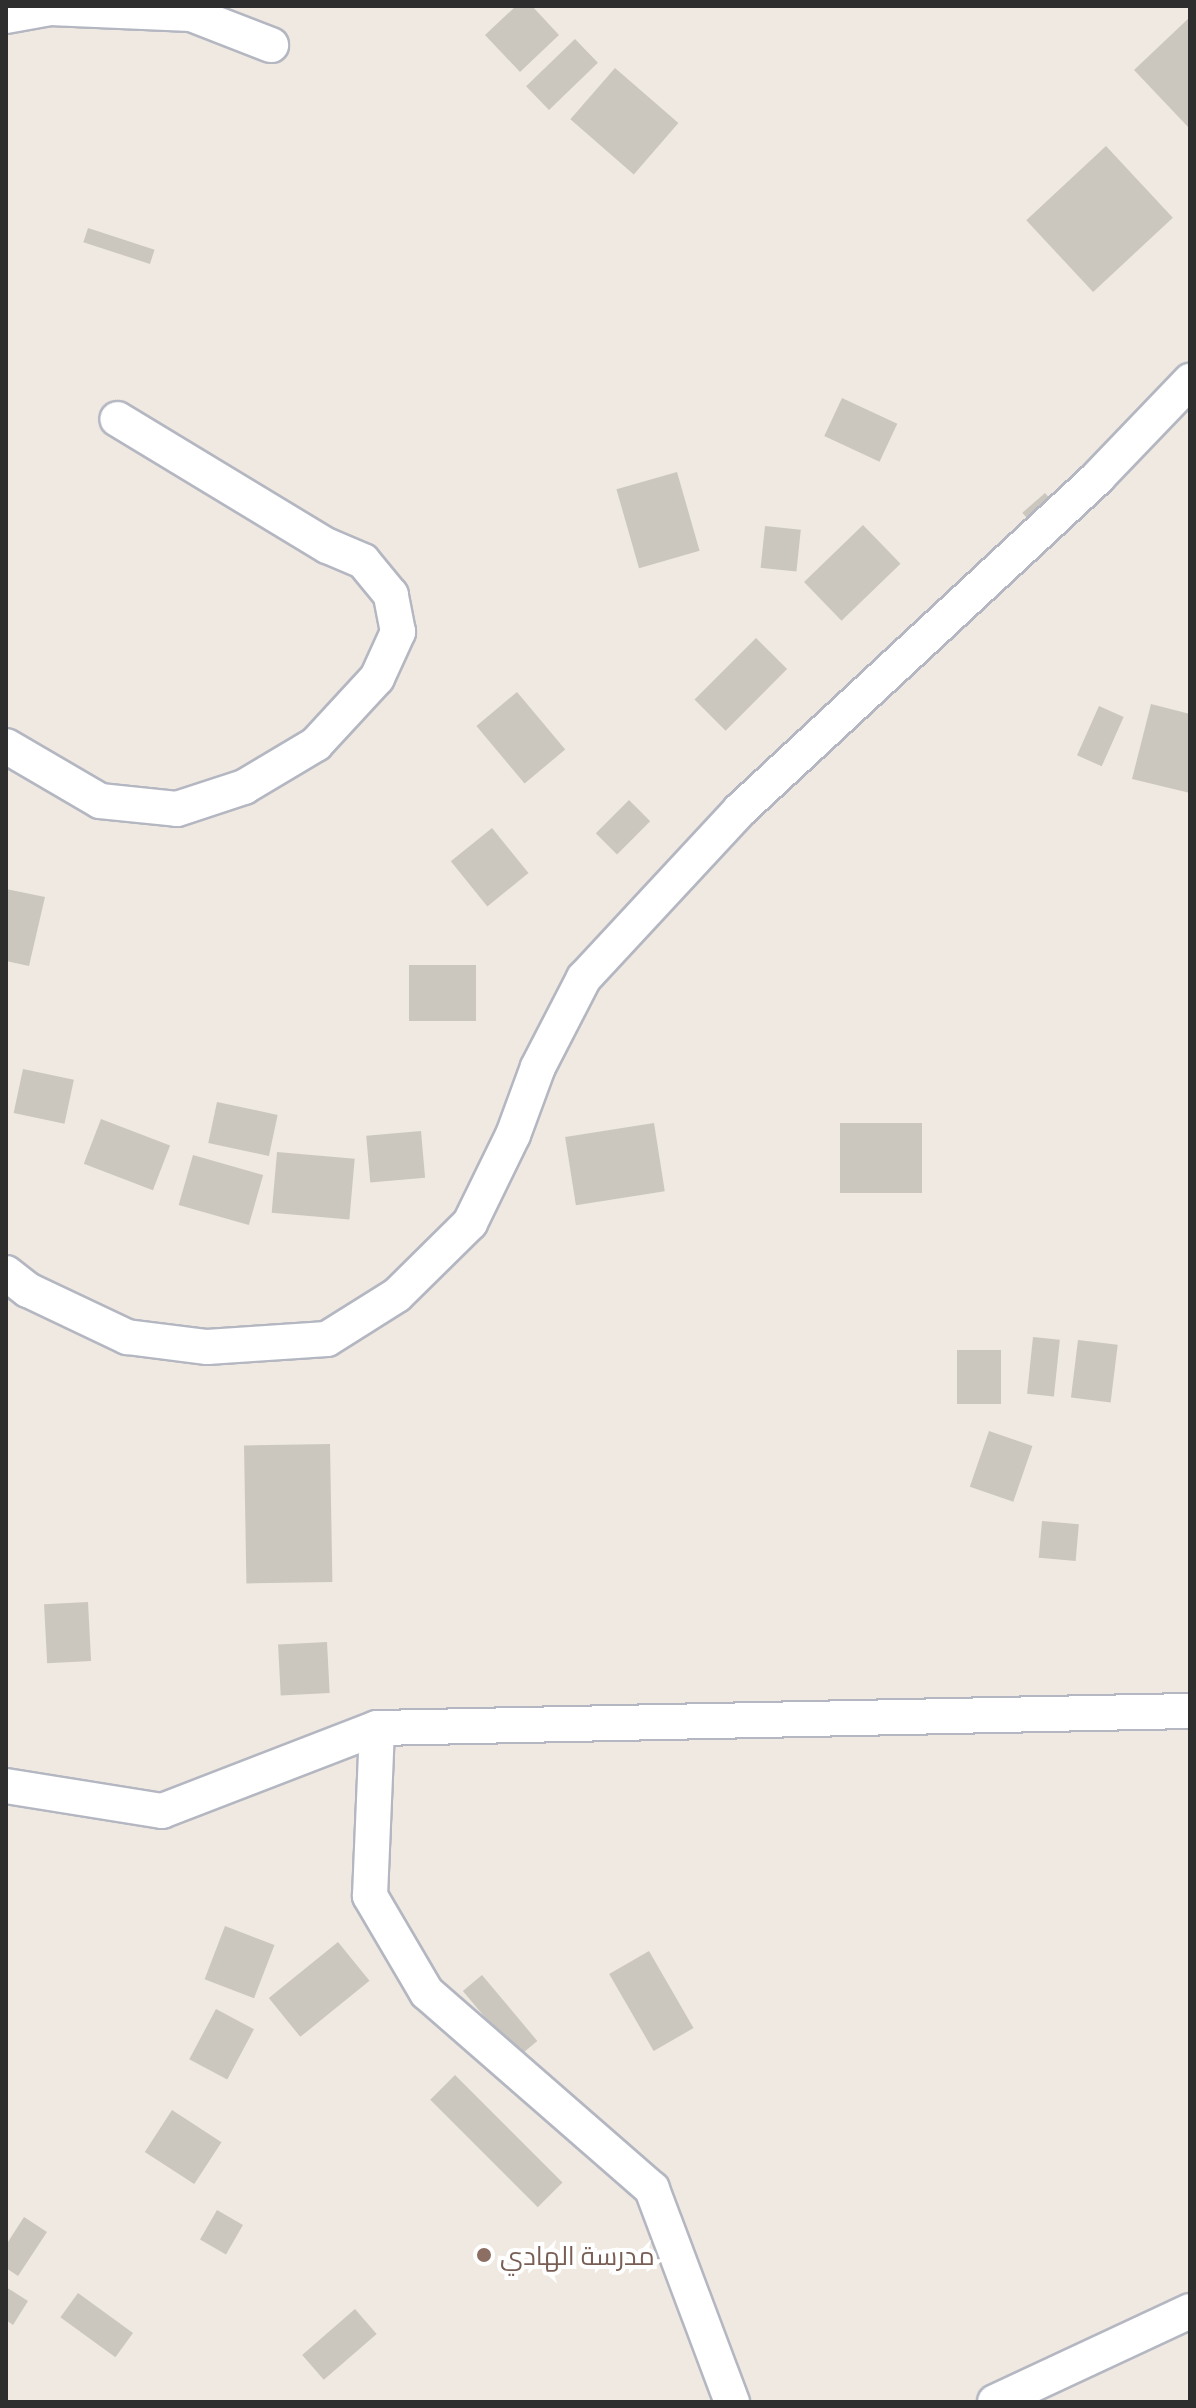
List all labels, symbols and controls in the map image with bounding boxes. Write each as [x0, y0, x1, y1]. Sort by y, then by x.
place label: مدرسة الهادي [500, 2239, 655, 2271]
marker: مدرسة الهادي [475, 2246, 493, 2264]

